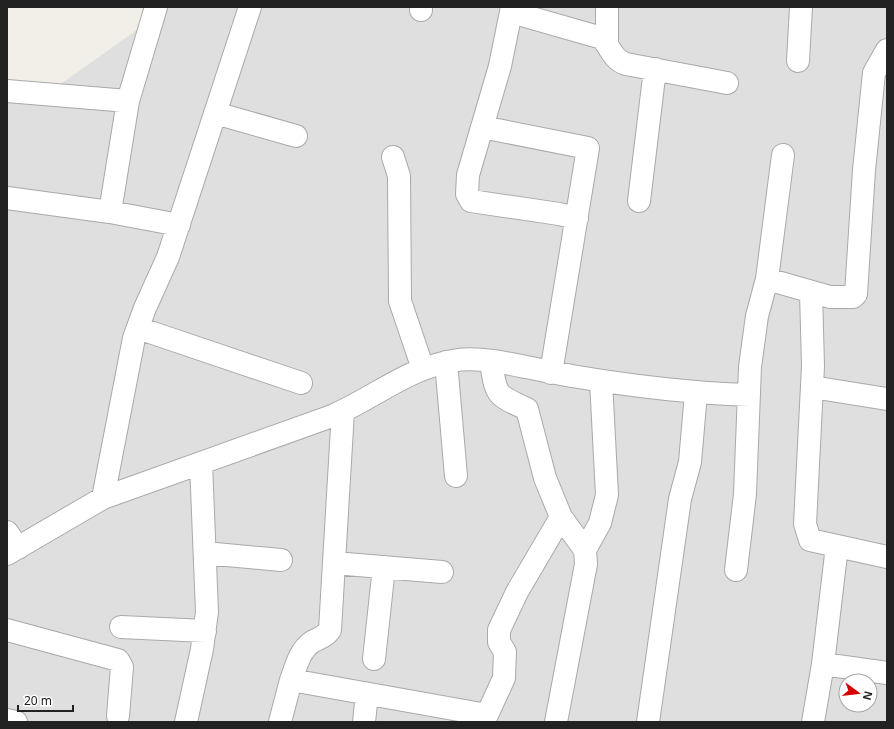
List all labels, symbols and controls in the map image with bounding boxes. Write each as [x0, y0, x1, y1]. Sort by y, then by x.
north arrow [838, 673, 878, 713]
scale bar [18, 687, 73, 713]
text: N [860, 689, 877, 702]
text: 20 m [24, 692, 52, 709]

